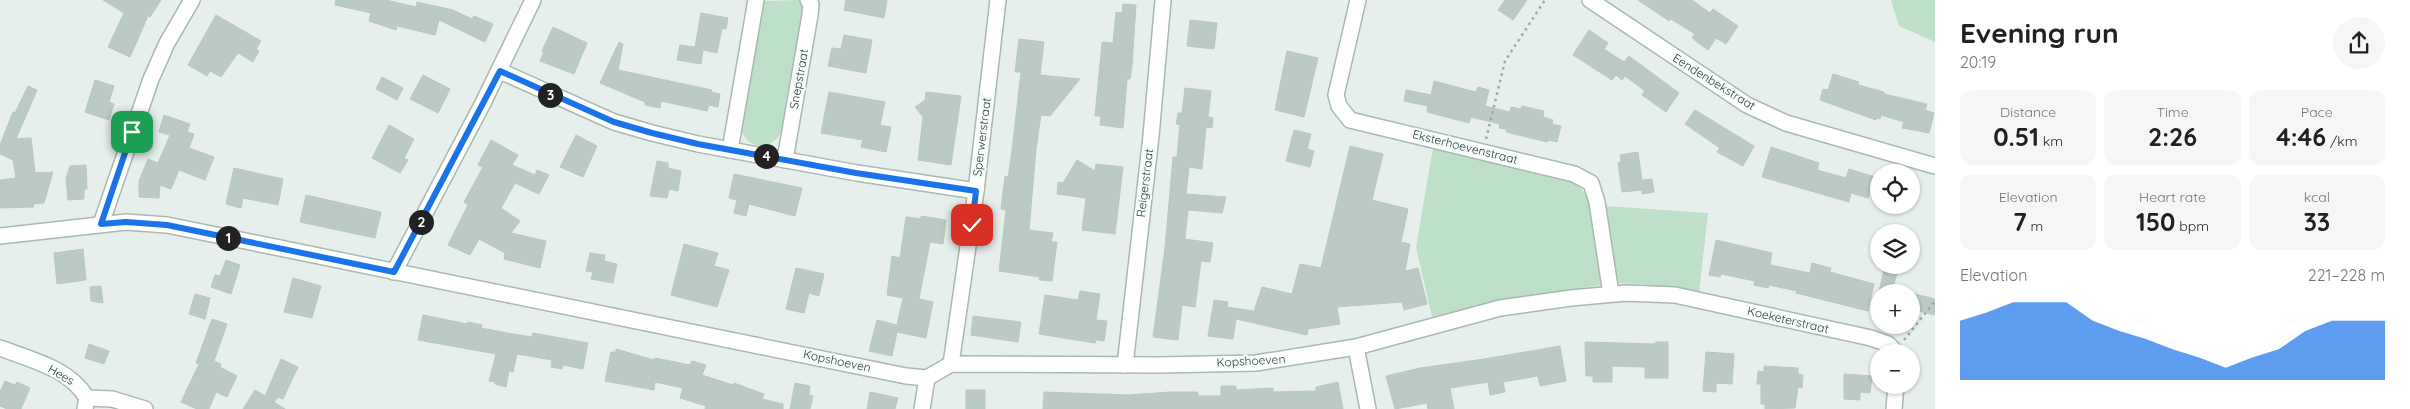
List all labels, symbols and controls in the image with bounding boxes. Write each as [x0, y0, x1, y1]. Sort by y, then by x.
text: Evening run [1960, 15, 2119, 50]
button: share [2333, 17, 2385, 69]
street label: Snepstraat [786, 48, 811, 110]
street label: Eendenbekstraat [1670, 50, 1758, 113]
text: 20:19 [1960, 52, 1996, 72]
pin: 3 [538, 82, 562, 108]
text: 3 [547, 86, 554, 104]
street label: Sperwerstraat [969, 97, 994, 177]
text: Distance [2000, 103, 2056, 121]
text: Time [2156, 103, 2189, 121]
text: Pace [2301, 103, 2333, 121]
pin [111, 111, 153, 153]
icon: arrive [118, 118, 146, 146]
text: 0.51 [1993, 121, 2039, 152]
text: 2:26 [2148, 121, 2197, 152]
text: 4:46 [2276, 121, 2326, 152]
street label: Eksterhoevenstraat [1411, 126, 1519, 167]
text: km [2039, 132, 2063, 150]
text: /km [2326, 132, 2358, 150]
pin: 4 [754, 144, 778, 168]
text: 4 [762, 147, 771, 165]
street label: Reigerstraat [1133, 148, 1156, 218]
map controls [1870, 164, 1920, 394]
button: locate [1870, 164, 1920, 214]
text: Elevation [1999, 188, 2058, 206]
text: Heart rate [2139, 188, 2206, 206]
text: kcal [2304, 188, 2330, 206]
pin [951, 204, 993, 246]
text: 7 [2013, 206, 2027, 237]
text: 150 [2136, 206, 2175, 237]
text: 33 [2303, 206, 2330, 237]
pin: 2 [408, 210, 434, 234]
icon: check [958, 211, 986, 239]
text: 2 [418, 213, 425, 231]
text: m [2027, 217, 2043, 235]
text: bpm [2175, 217, 2209, 235]
button: layers [1870, 224, 1920, 274]
pin: 1 [216, 226, 240, 250]
text: 1 [226, 229, 231, 247]
text: Elevation [1960, 265, 2027, 285]
text: 221–228 m [2308, 265, 2385, 285]
button: + [1870, 284, 1920, 334]
street label: Koeketerstraat [1746, 303, 1830, 336]
button: − [1870, 344, 1920, 394]
street label: Kopshoeven [802, 346, 872, 375]
street label: Kopshoeven [1216, 351, 1286, 370]
street label: Hees [45, 361, 77, 388]

